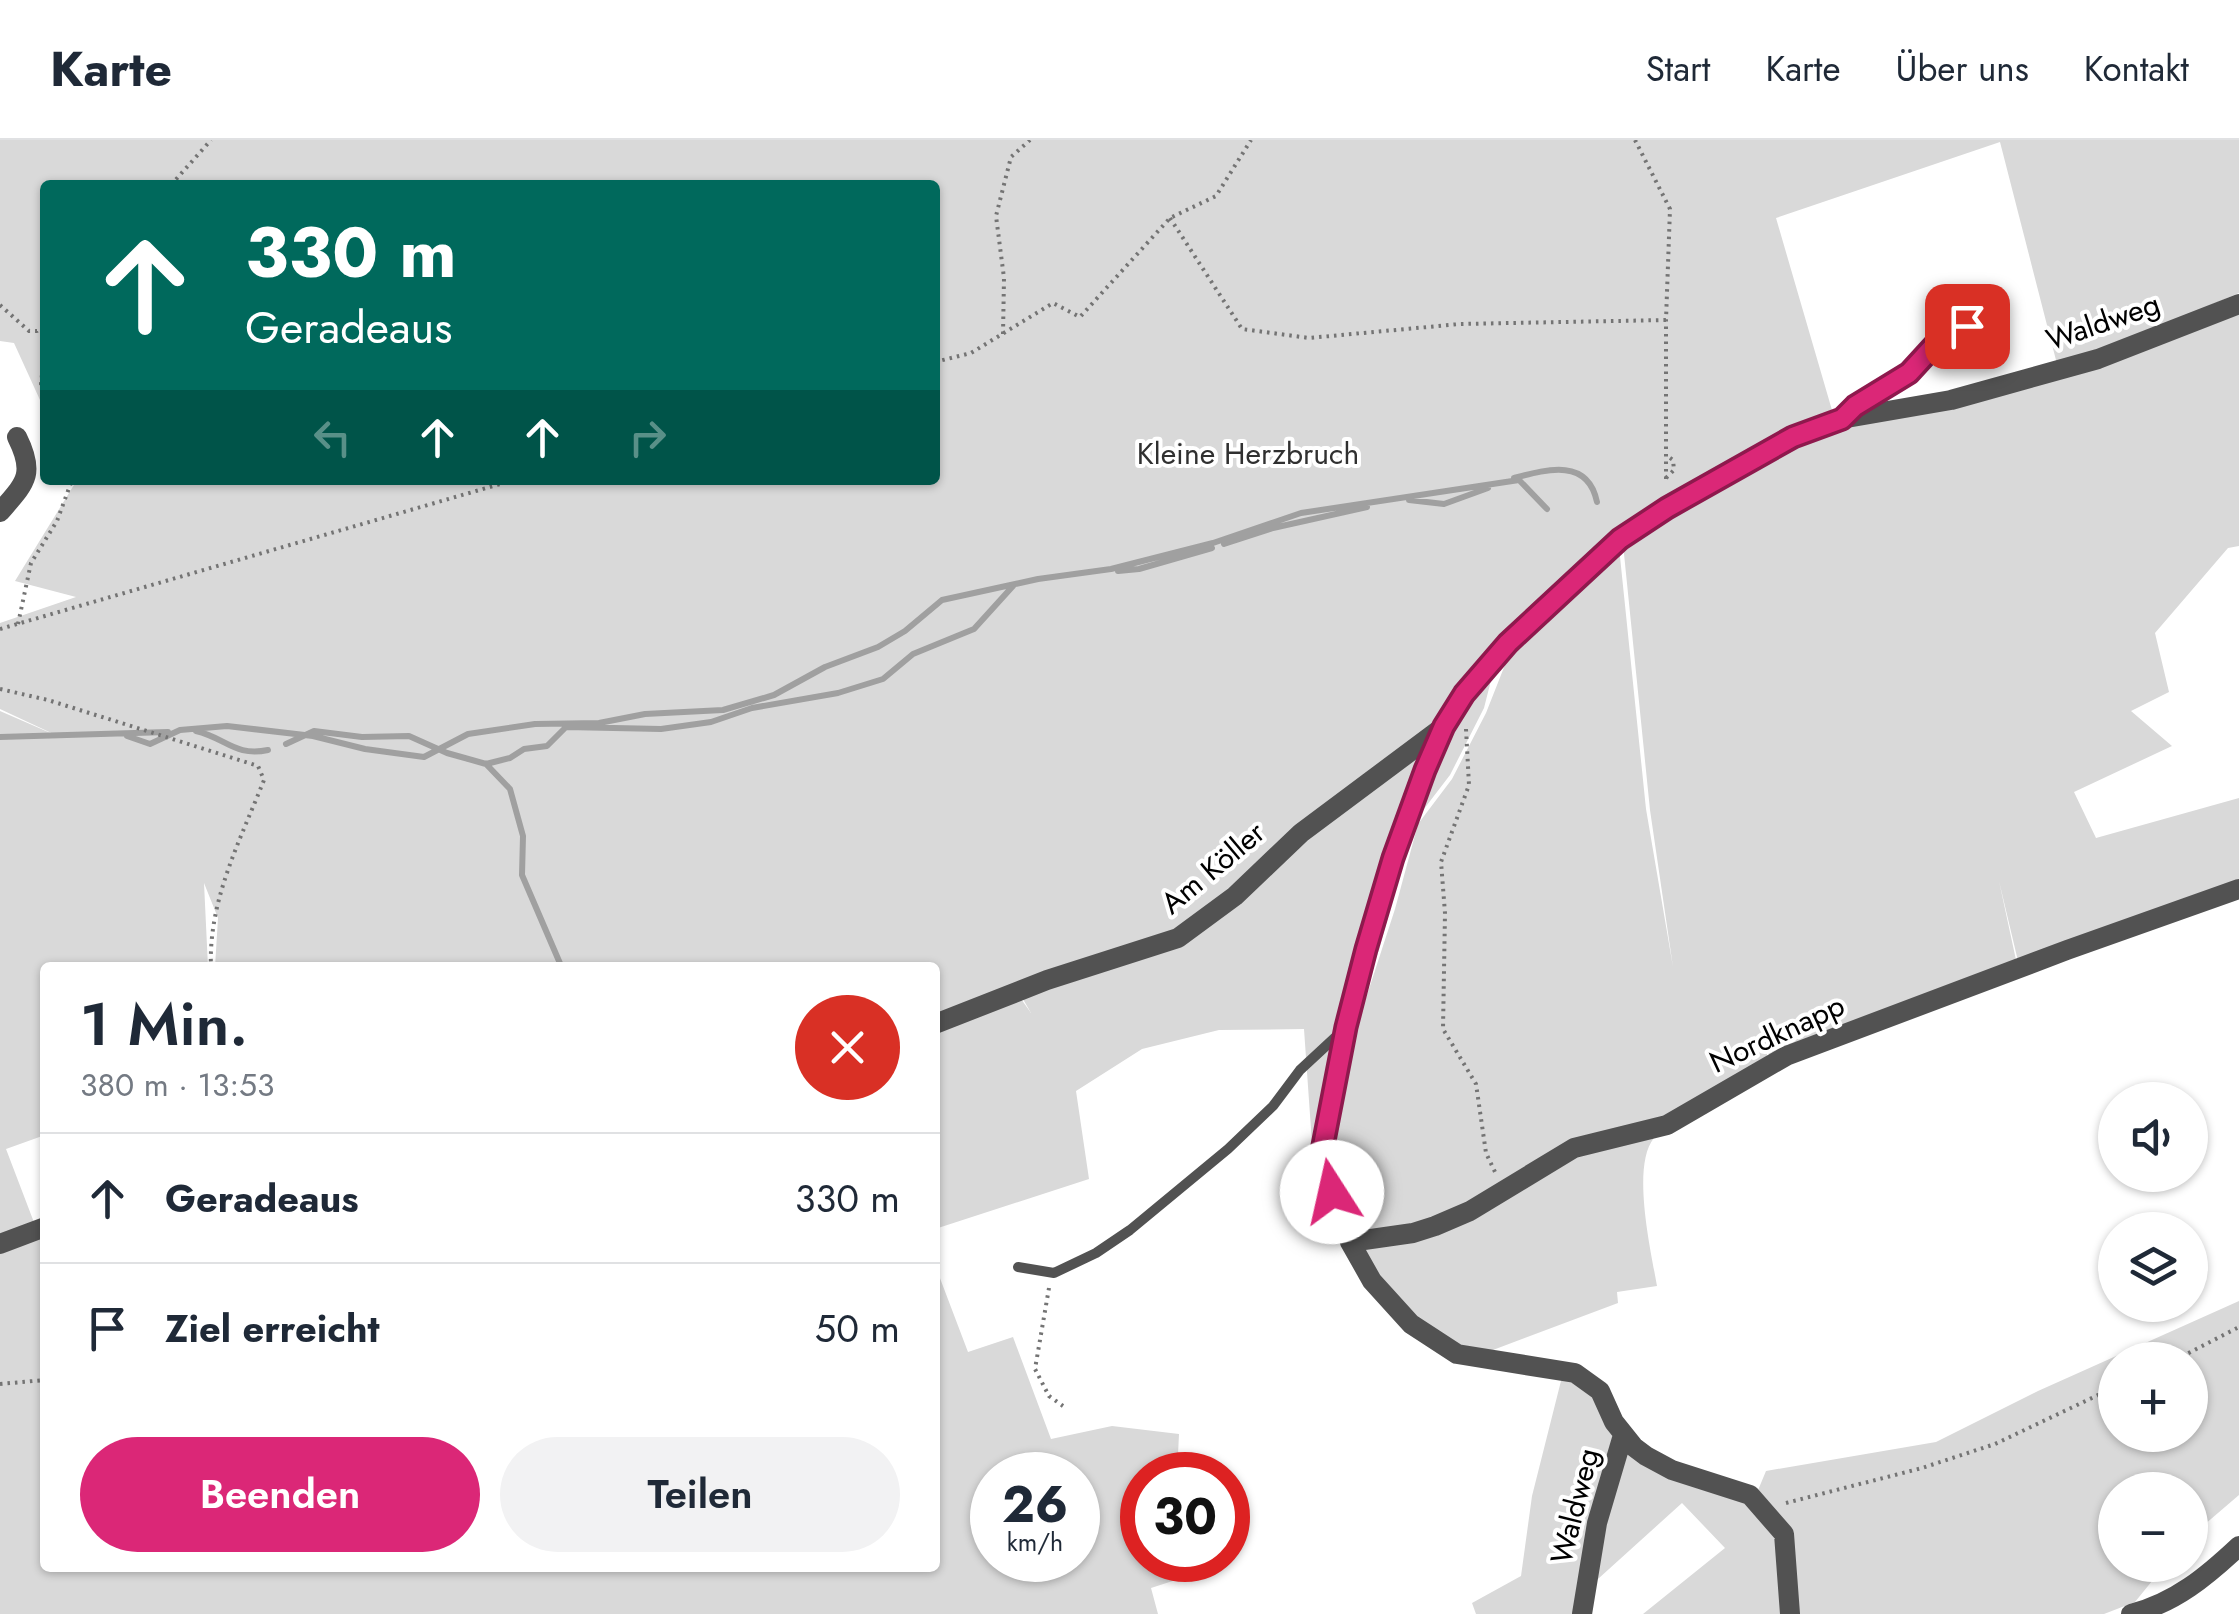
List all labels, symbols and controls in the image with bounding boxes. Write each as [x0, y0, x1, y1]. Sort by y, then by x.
text: Karte [50, 35, 172, 104]
text: Start [1646, 44, 1710, 94]
text: Karte [1765, 44, 1841, 94]
text: Über uns [1896, 44, 2029, 94]
text: Kontakt [2084, 44, 2189, 94]
text: 330 m [245, 202, 457, 303]
icon: ahead [80, 220, 210, 350]
street label: Waldweg [2040, 282, 2165, 361]
pin [1925, 284, 2010, 369]
text: Geradeaus [245, 295, 452, 360]
icon: arrive [1940, 299, 1995, 354]
icon: left [305, 410, 360, 465]
icon: ahead [410, 410, 465, 465]
icon: ahead [515, 410, 570, 465]
icon: right [620, 410, 675, 465]
park label: Kleine Herzbruch [1137, 432, 1359, 475]
street label: Am Köller [1151, 811, 1275, 924]
text: 1 Min. [80, 981, 248, 1068]
street label: Nordknapp [1702, 984, 1851, 1084]
button: close [795, 995, 900, 1100]
text: 380 m · 13:53 [80, 1062, 275, 1108]
map controls [2098, 1082, 2208, 1582]
button: sound [2098, 1082, 2208, 1192]
position arrow [1280, 1140, 1384, 1244]
icon: ahead [80, 1171, 135, 1226]
text: Geradeaus [165, 1171, 359, 1226]
text: 330 m [795, 1171, 900, 1226]
button: layers [2098, 1212, 2208, 1322]
icon: arrive [80, 1301, 135, 1356]
text: Ziel erreicht [165, 1301, 380, 1356]
text: 50 m [815, 1301, 900, 1356]
button: + [2098, 1342, 2208, 1452]
button: Beenden [80, 1437, 480, 1552]
button: Teilen [500, 1437, 900, 1552]
street label: Waldweg [1539, 1444, 1610, 1568]
speed limit sign: 30 [1120, 1452, 1250, 1582]
text: 26 [1002, 1468, 1068, 1541]
button: − [2098, 1472, 2208, 1582]
text: km/h [1007, 1524, 1063, 1560]

